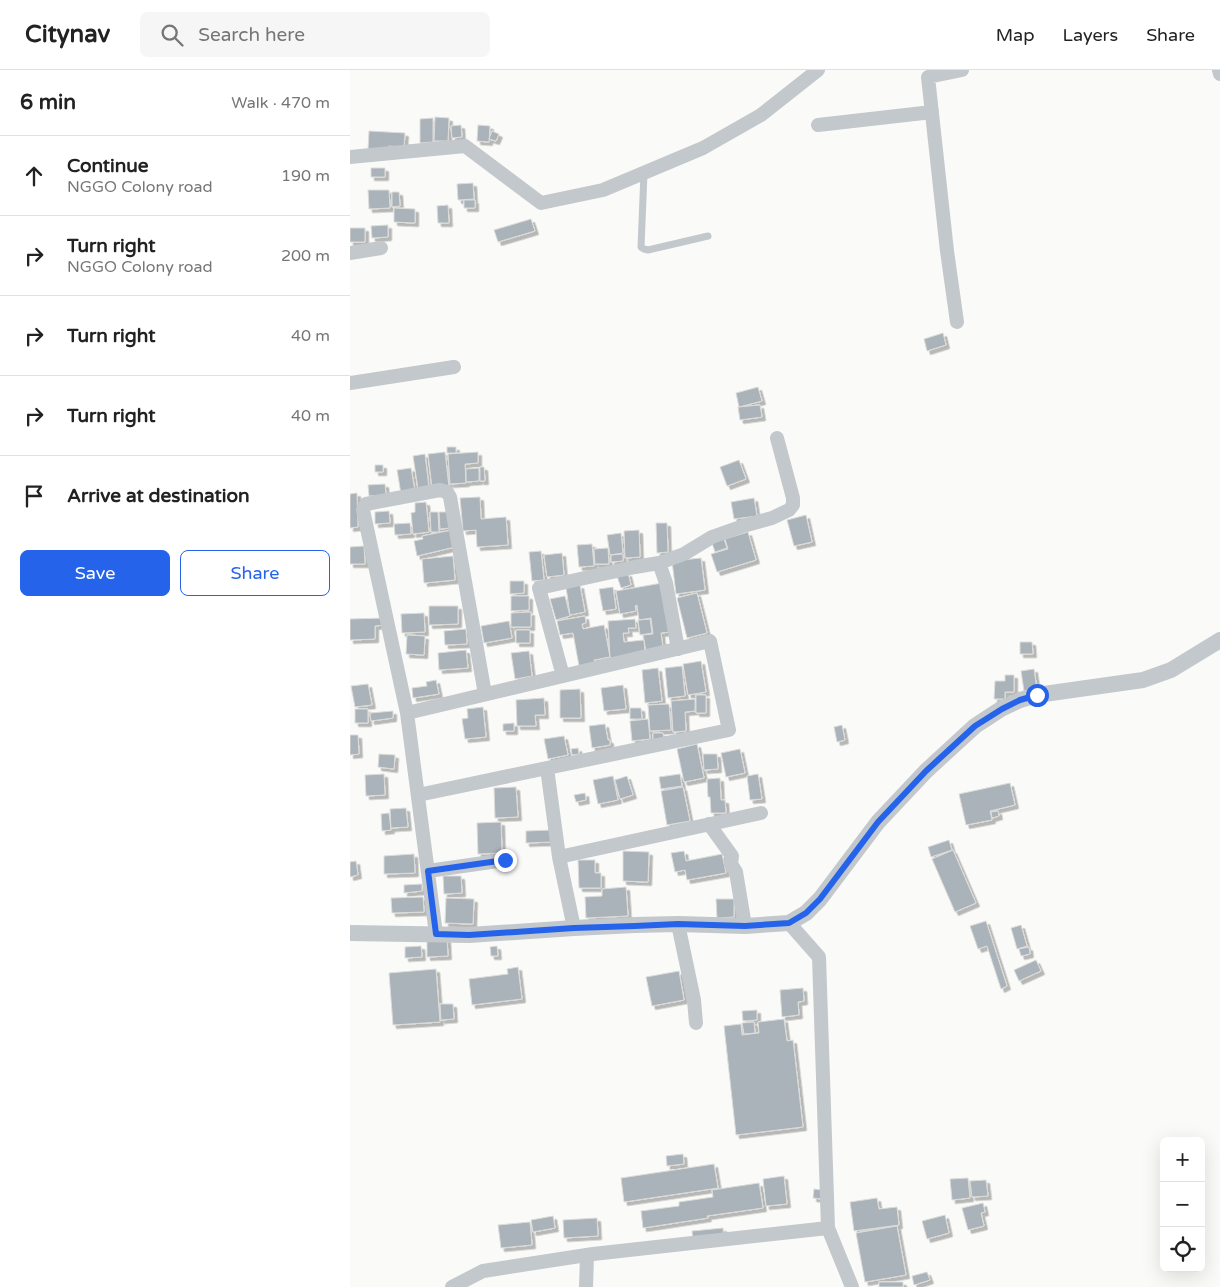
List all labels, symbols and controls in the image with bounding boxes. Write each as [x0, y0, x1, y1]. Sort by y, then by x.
search box [140, 12, 490, 57]
text: Citynav [25, 20, 110, 49]
icon: search [158, 21, 186, 49]
text: Search here [198, 24, 305, 46]
text: Map [996, 24, 1035, 46]
text: Layers [1063, 24, 1118, 46]
text: Share [1146, 24, 1195, 46]
text: 6 min [20, 90, 76, 115]
text: Walk · 470 m [231, 93, 330, 113]
text: Continue [67, 155, 149, 177]
icon: ahead [20, 162, 48, 190]
text: 190 m [281, 166, 330, 186]
text: NGGO Colony road [67, 177, 213, 197]
text: Turn right [67, 235, 155, 257]
icon: right [20, 242, 48, 270]
text: 200 m [281, 246, 330, 266]
text: NGGO Colony road [67, 257, 213, 277]
icon: right [20, 322, 48, 350]
text: Turn right [67, 325, 155, 347]
text: 40 m [291, 326, 330, 346]
icon: right [20, 402, 48, 430]
text: Turn right [67, 405, 155, 427]
text: 40 m [291, 406, 330, 426]
icon: arrive [20, 482, 48, 510]
text: Arrive at destination [67, 485, 250, 507]
button: Save [20, 550, 170, 596]
button: Share [180, 550, 330, 596]
route start [1026, 684, 1049, 707]
route end [494, 849, 517, 872]
map controls [1160, 1137, 1205, 1272]
button: + [1160, 1137, 1205, 1182]
button: − [1160, 1182, 1205, 1227]
button: locate [1160, 1227, 1205, 1272]

